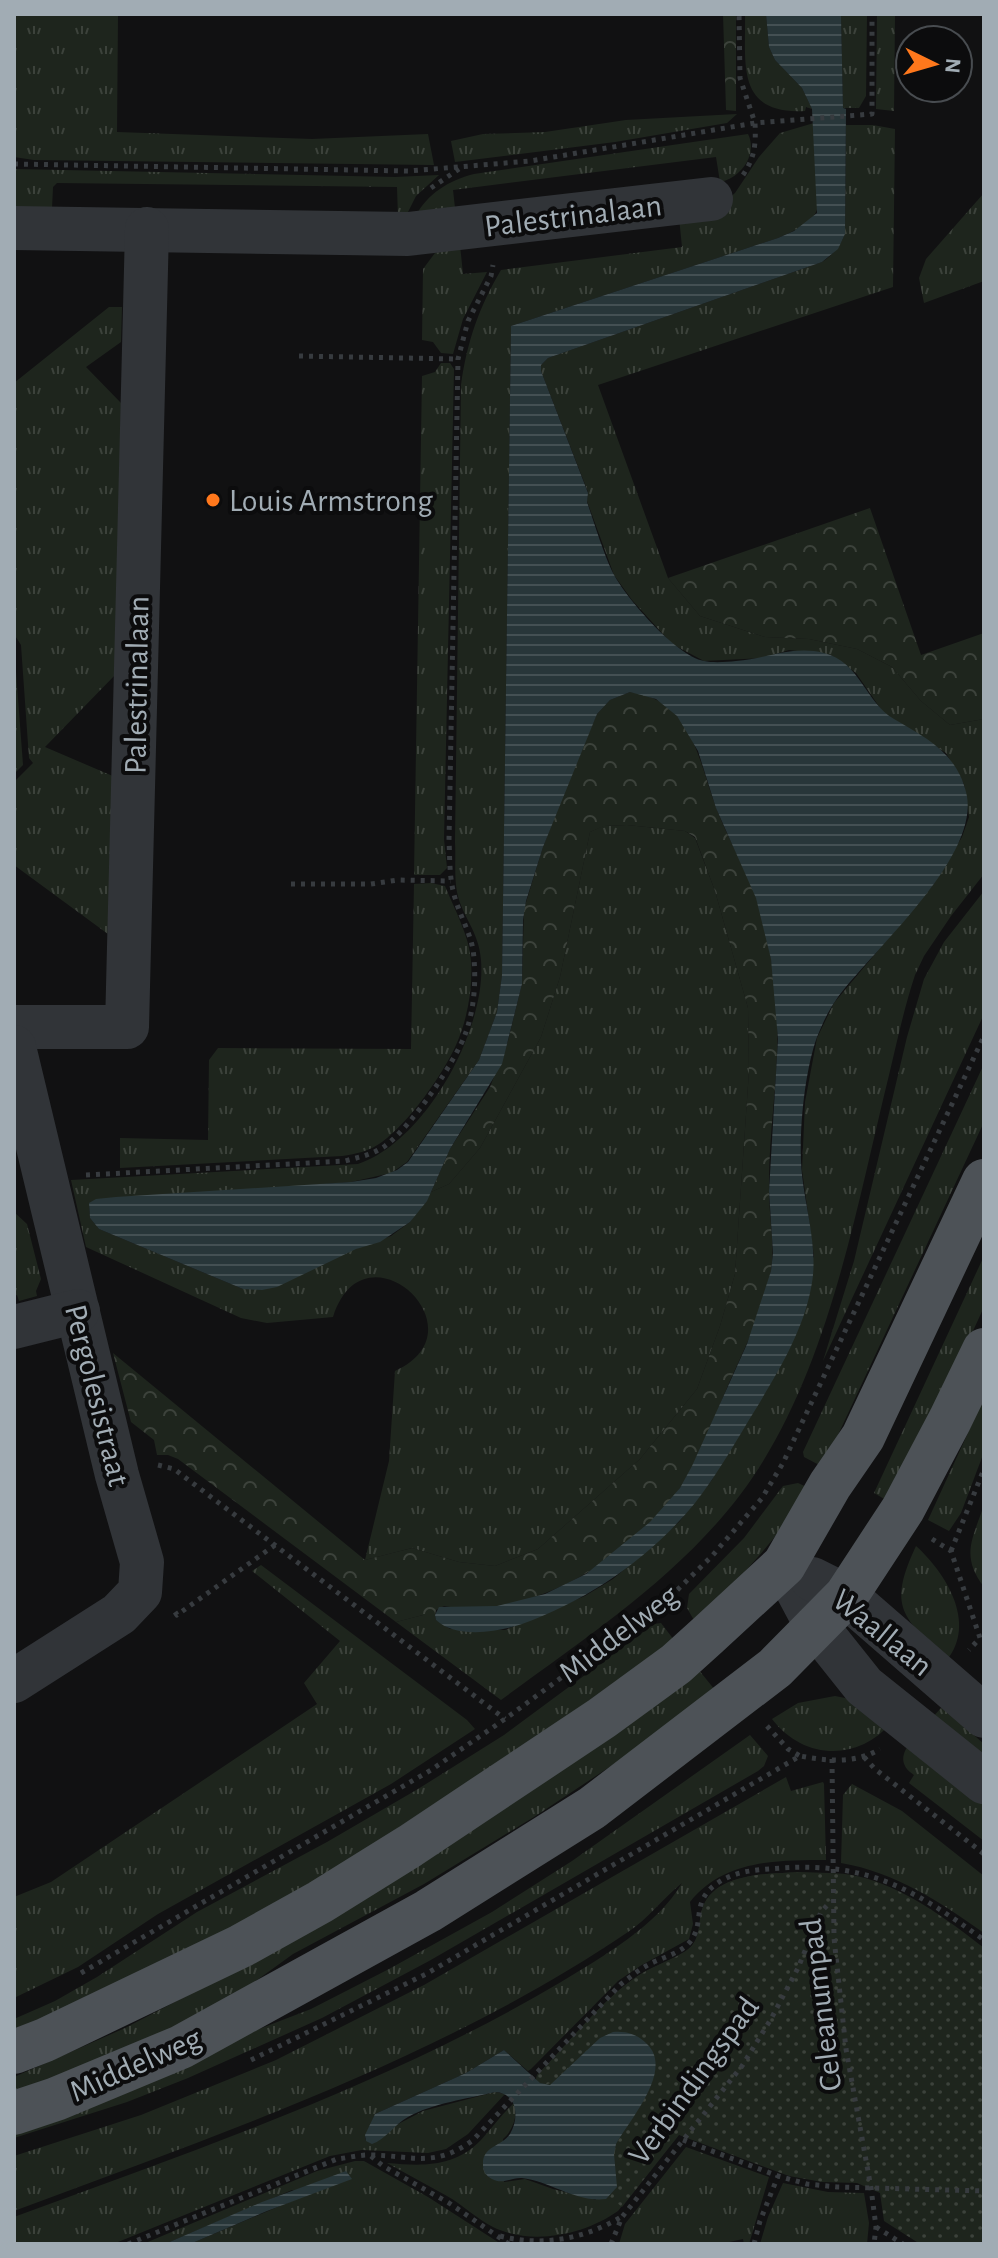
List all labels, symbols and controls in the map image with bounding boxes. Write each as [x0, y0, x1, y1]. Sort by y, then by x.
north arrow [894, 24, 974, 104]
text: N [941, 57, 965, 74]
street label: Palestrinalaan [483, 189, 664, 243]
place label: Louis Armstrong [229, 485, 433, 517]
marker: Louis Armstrong [204, 491, 222, 509]
street label: Palestrinalaan [119, 596, 155, 774]
street label: Pergolesistraat [59, 1301, 135, 1489]
street label: Middelweg [553, 1579, 684, 1689]
street label: Waallaan [826, 1583, 938, 1682]
street label: Celeanumpad [795, 1917, 847, 2093]
street label: Verbindingspad [623, 1991, 765, 2170]
street label: Middelweg [65, 2022, 206, 2108]

